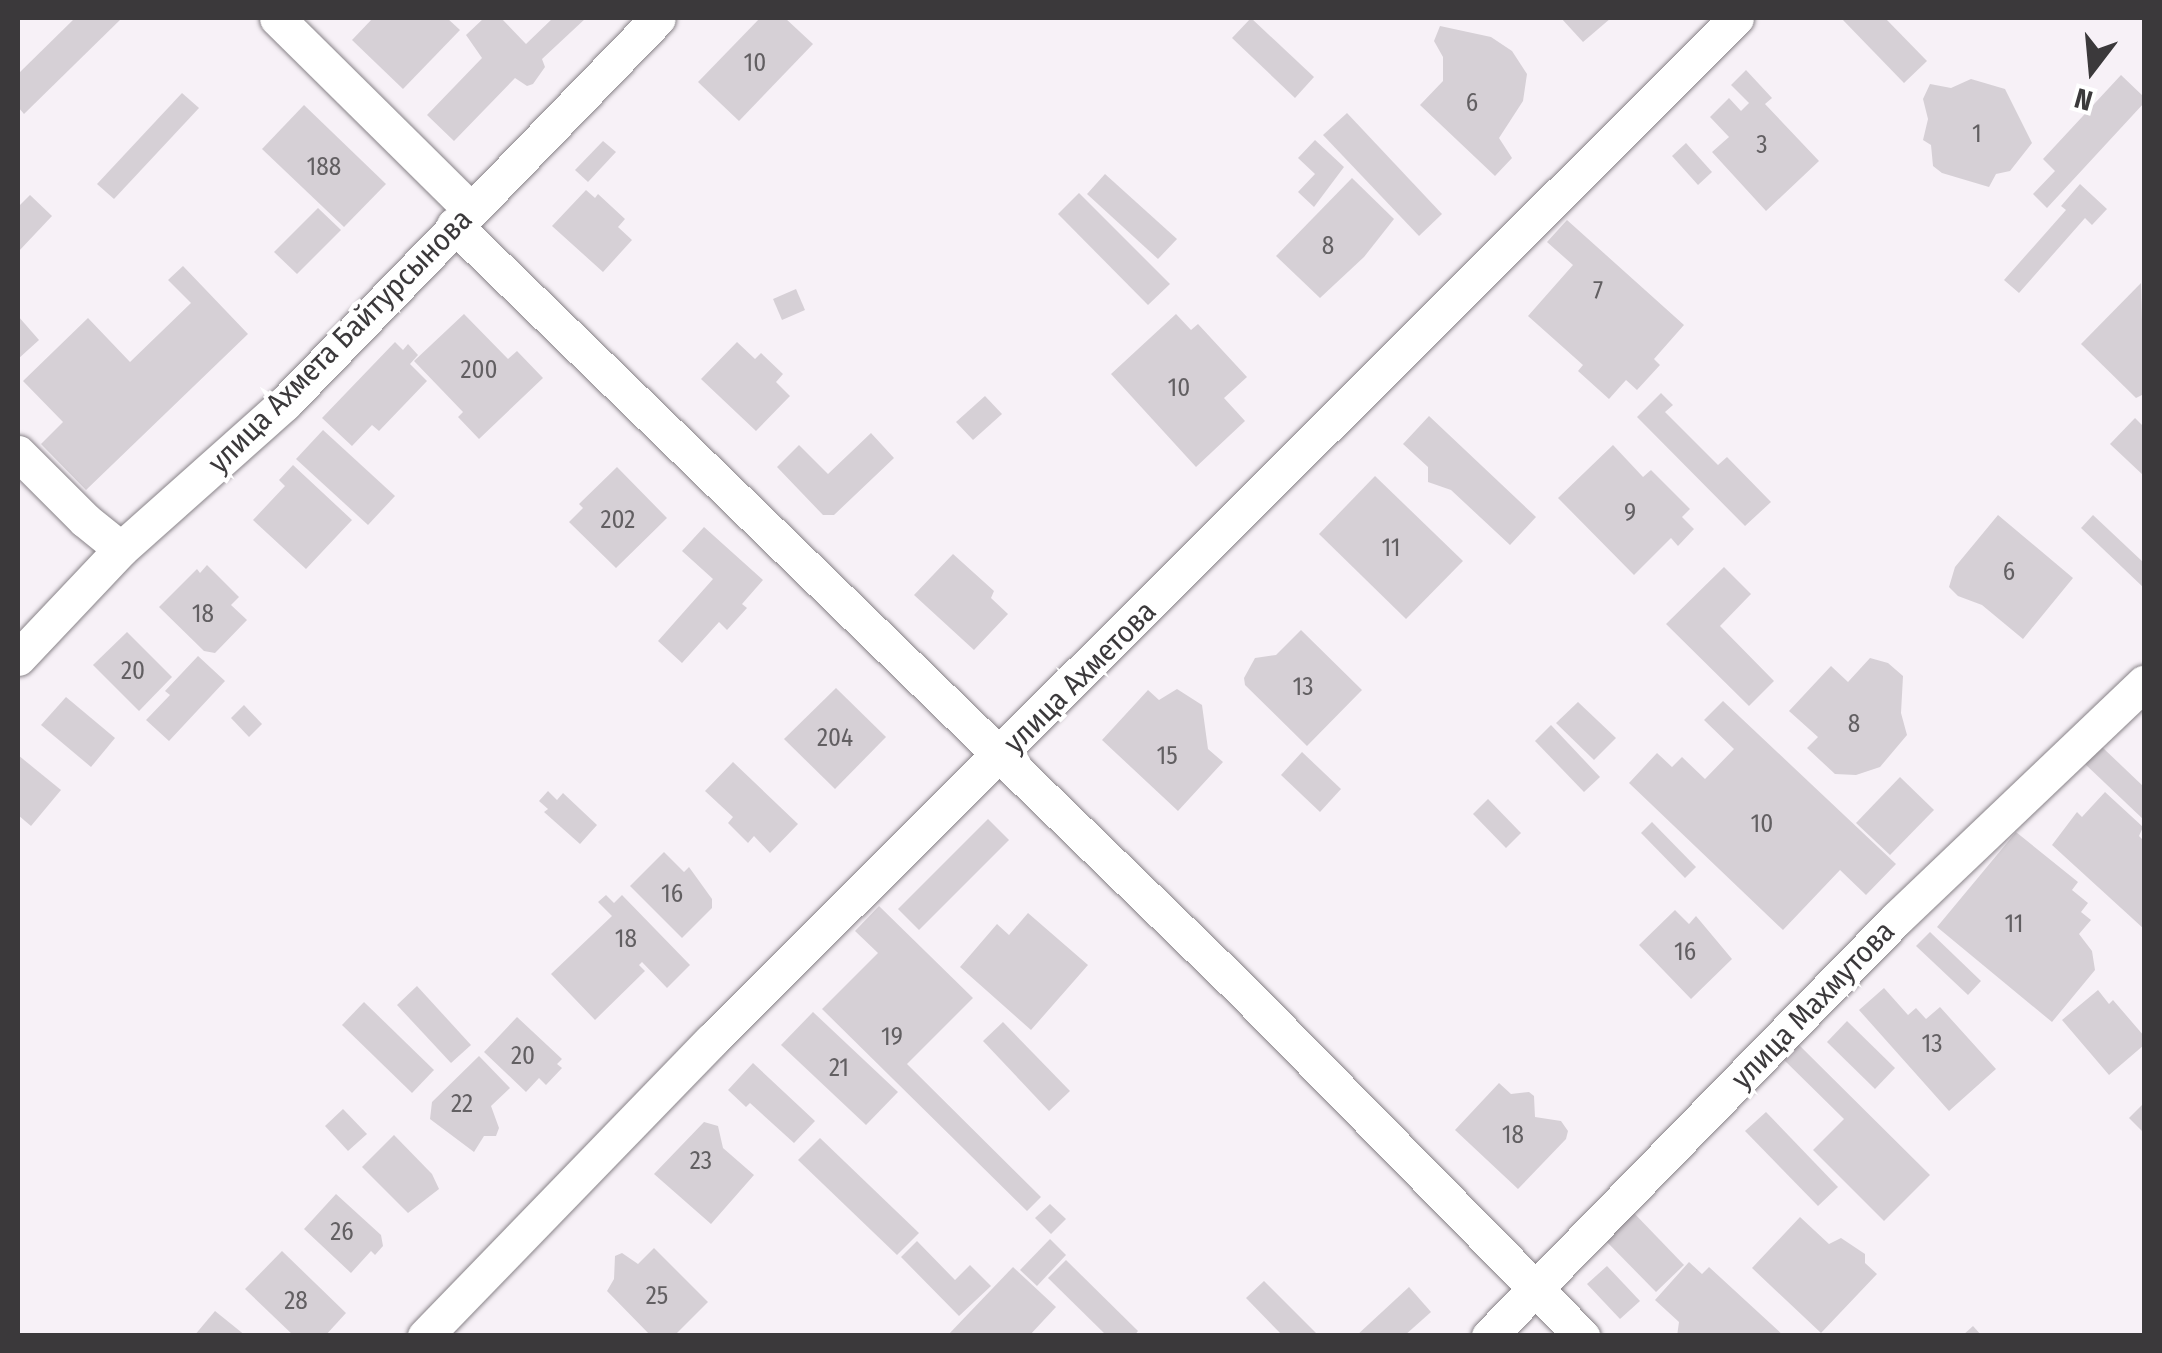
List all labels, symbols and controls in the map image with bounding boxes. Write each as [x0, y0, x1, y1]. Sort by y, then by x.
north arrow [2042, 20, 2142, 120]
house number: 10 [744, 48, 766, 78]
text: N [2071, 81, 2096, 117]
house number: 6 [1466, 88, 1478, 118]
house number: 1 [1972, 119, 1982, 149]
house number: 3 [1756, 130, 1768, 160]
house number: 188 [307, 152, 341, 182]
street label: улица Ахмета Байтурсынова [201, 202, 479, 480]
house number: 8 [1322, 231, 1334, 261]
house number: 7 [1593, 276, 1603, 306]
house number: 200 [460, 355, 498, 385]
house number: 10 [1168, 373, 1190, 403]
house number: 9 [1624, 498, 1636, 528]
house number: 202 [601, 505, 635, 535]
house number: 11 [1381, 533, 1401, 563]
house number: 6 [2003, 557, 2015, 587]
street label: улица Ахметова [996, 593, 1164, 761]
house number: 18 [192, 599, 214, 629]
house number: 20 [121, 656, 145, 686]
house number: 13 [1292, 672, 1314, 702]
house number: 8 [1848, 709, 1860, 739]
house number: 204 [817, 723, 853, 753]
house number: 15 [1156, 741, 1178, 771]
house number: 10 [1751, 809, 1773, 839]
house number: 16 [661, 879, 683, 909]
house number: 11 [2004, 909, 2024, 939]
street label: улица Махмутова [1724, 914, 1902, 1096]
house number: 18 [615, 924, 637, 954]
house number: 16 [1674, 937, 1696, 967]
house number: 19 [881, 1022, 903, 1052]
house number: 13 [1921, 1029, 1943, 1059]
house number: 20 [511, 1041, 535, 1071]
house number: 21 [829, 1053, 849, 1083]
house number: 22 [451, 1089, 473, 1119]
house number: 18 [1502, 1120, 1524, 1150]
house number: 23 [690, 1146, 712, 1176]
house number: 26 [330, 1217, 354, 1247]
house number: 25 [646, 1281, 668, 1311]
house number: 28 [284, 1286, 308, 1316]

